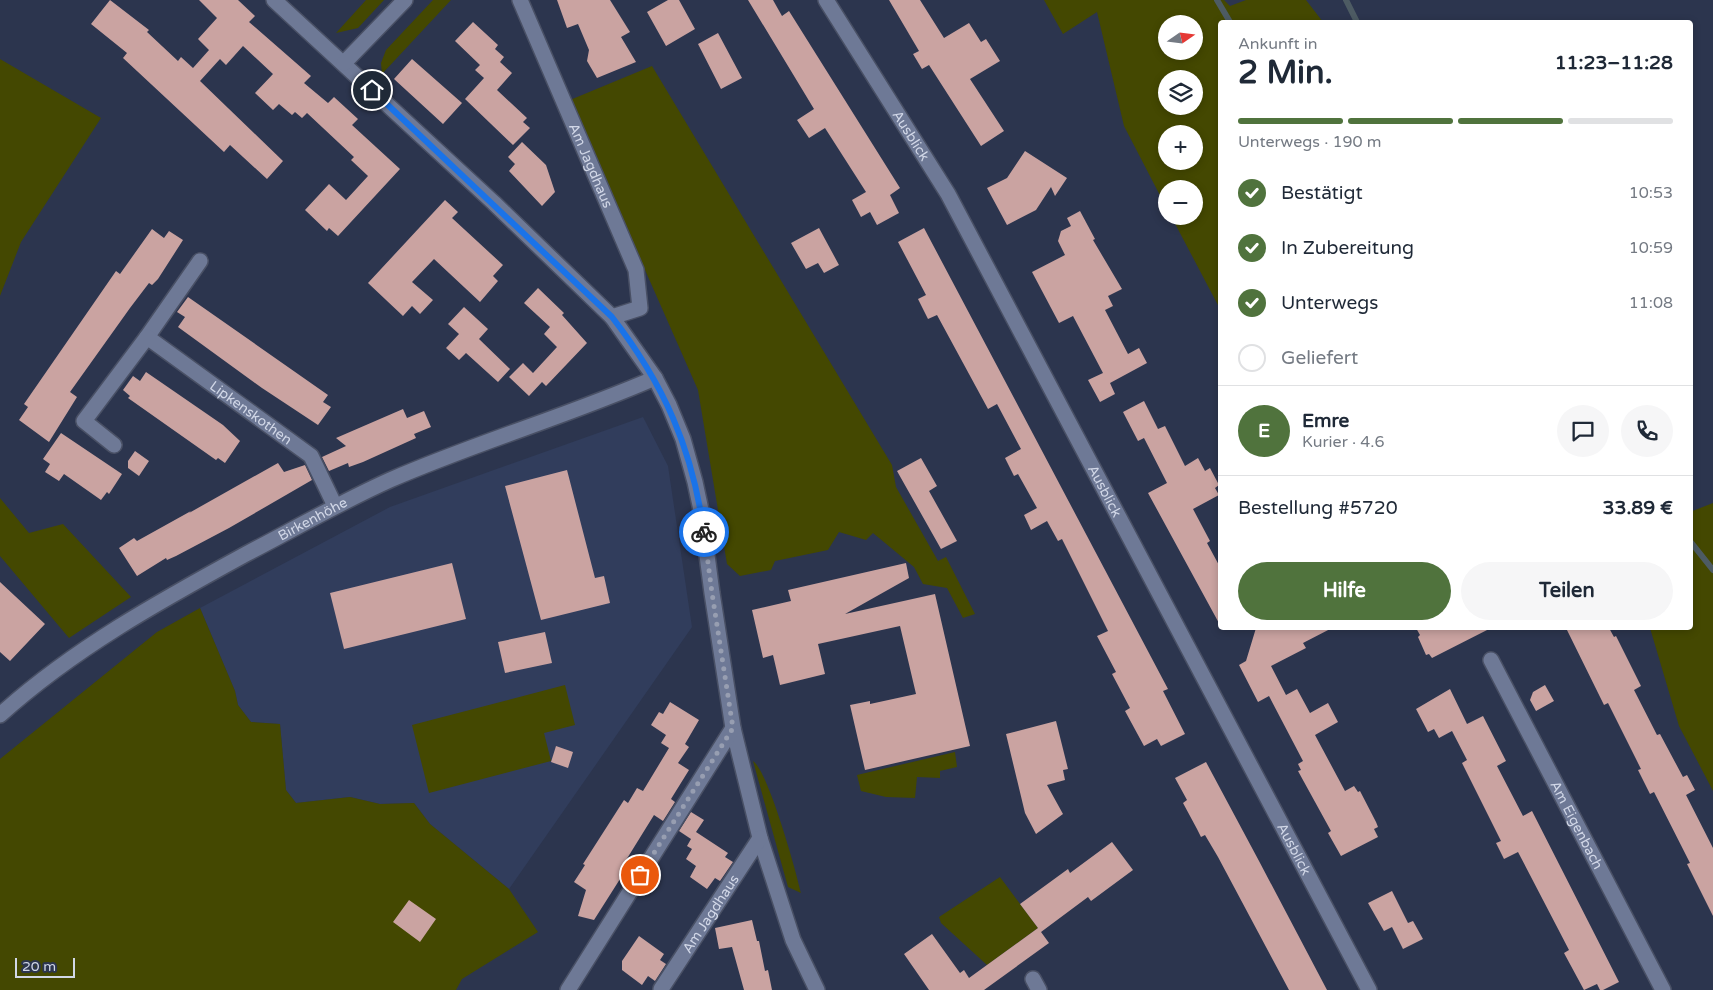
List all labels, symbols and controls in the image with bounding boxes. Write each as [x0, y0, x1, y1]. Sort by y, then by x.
north arrow [1158, 15, 1202, 60]
map controls [1158, 15, 1203, 225]
text: Ankunft in [1238, 34, 1318, 54]
text: 11:23–11:28 [1555, 52, 1673, 74]
text: 2 Min. [1238, 54, 1333, 92]
pin [351, 69, 393, 111]
button: layers [1158, 70, 1203, 115]
icon: home [358, 76, 386, 104]
street label: Ausblick [889, 107, 934, 164]
street label: Am Jagdhaus [565, 120, 617, 211]
button: + [1158, 125, 1203, 170]
text: Unterwegs · 190 m [1238, 132, 1381, 152]
icon: check [1238, 179, 1266, 207]
button: − [1158, 180, 1203, 225]
text: Bestätigt [1281, 182, 1363, 204]
text: 10:53 [1629, 183, 1673, 203]
icon: check [1238, 234, 1266, 262]
text: In Zubereitung [1281, 237, 1414, 259]
text: 10:59 [1629, 238, 1673, 258]
icon: check [1238, 289, 1266, 317]
text: Unterwegs [1281, 292, 1378, 314]
text: 11:08 [1629, 293, 1673, 313]
text: Geliefert [1281, 347, 1358, 369]
street label: Lipkenskothen [207, 377, 296, 448]
button: chat [1557, 405, 1609, 457]
button: phone [1621, 405, 1673, 457]
text: Emre [1302, 410, 1349, 432]
text: E [1258, 420, 1270, 442]
text: Kurier · 4.6 [1302, 432, 1385, 452]
street label: Ausblick [1084, 462, 1126, 520]
street label: Birkenhöhe [275, 493, 350, 544]
text: Bestellung #5720 [1238, 497, 1398, 519]
text: 33.89 € [1603, 497, 1673, 519]
courier [679, 507, 729, 557]
icon: bike [690, 518, 718, 546]
button: Hilfe [1238, 562, 1451, 620]
button: Teilen [1461, 562, 1673, 620]
street label: Am Eigenbach [1547, 778, 1607, 872]
street label: Ausblick [1274, 820, 1315, 878]
pin [619, 854, 661, 896]
icon: bag [626, 861, 654, 889]
street label: Am Jagdhaus [678, 871, 742, 956]
scale bar [15, 955, 75, 978]
text: 20 m [22, 958, 56, 975]

